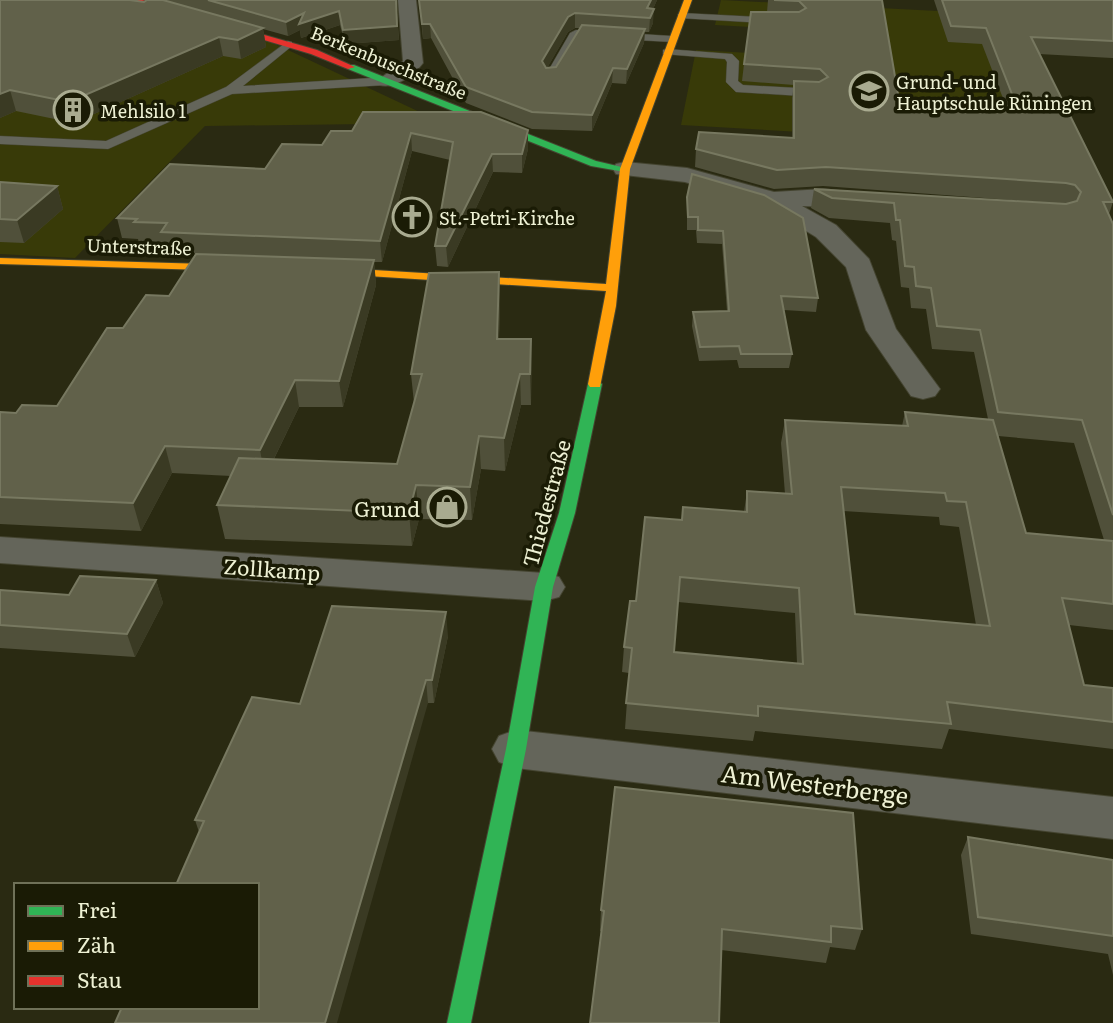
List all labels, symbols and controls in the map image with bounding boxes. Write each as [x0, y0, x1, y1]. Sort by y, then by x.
street label: Berkenbuschstraße [307, 18, 471, 106]
place label: Grund- und Hauptschule Rüningen [896, 68, 1092, 116]
school or university icon: Grund- und Hauptschule Rüningen [848, 70, 890, 112]
building icon: Mehlsilo 1 [52, 89, 94, 131]
place label: Mehlsilo 1 [100, 97, 186, 124]
church icon: St.-Petri-Kirche [391, 196, 433, 238]
place label: St.-Petri-Kirche [439, 204, 575, 231]
street label: Unterstraße [86, 231, 192, 261]
street label: Thiedestraße [513, 436, 577, 570]
shop icon: Grund [426, 486, 468, 528]
place label: Grund [354, 492, 420, 523]
street label: Zollkamp [223, 549, 321, 587]
street label: Am Westerberge [719, 754, 911, 812]
legend [14, 883, 259, 1009]
text: Frei [77, 893, 117, 924]
text: Zäh [77, 928, 116, 959]
text: Stau [77, 963, 122, 994]

